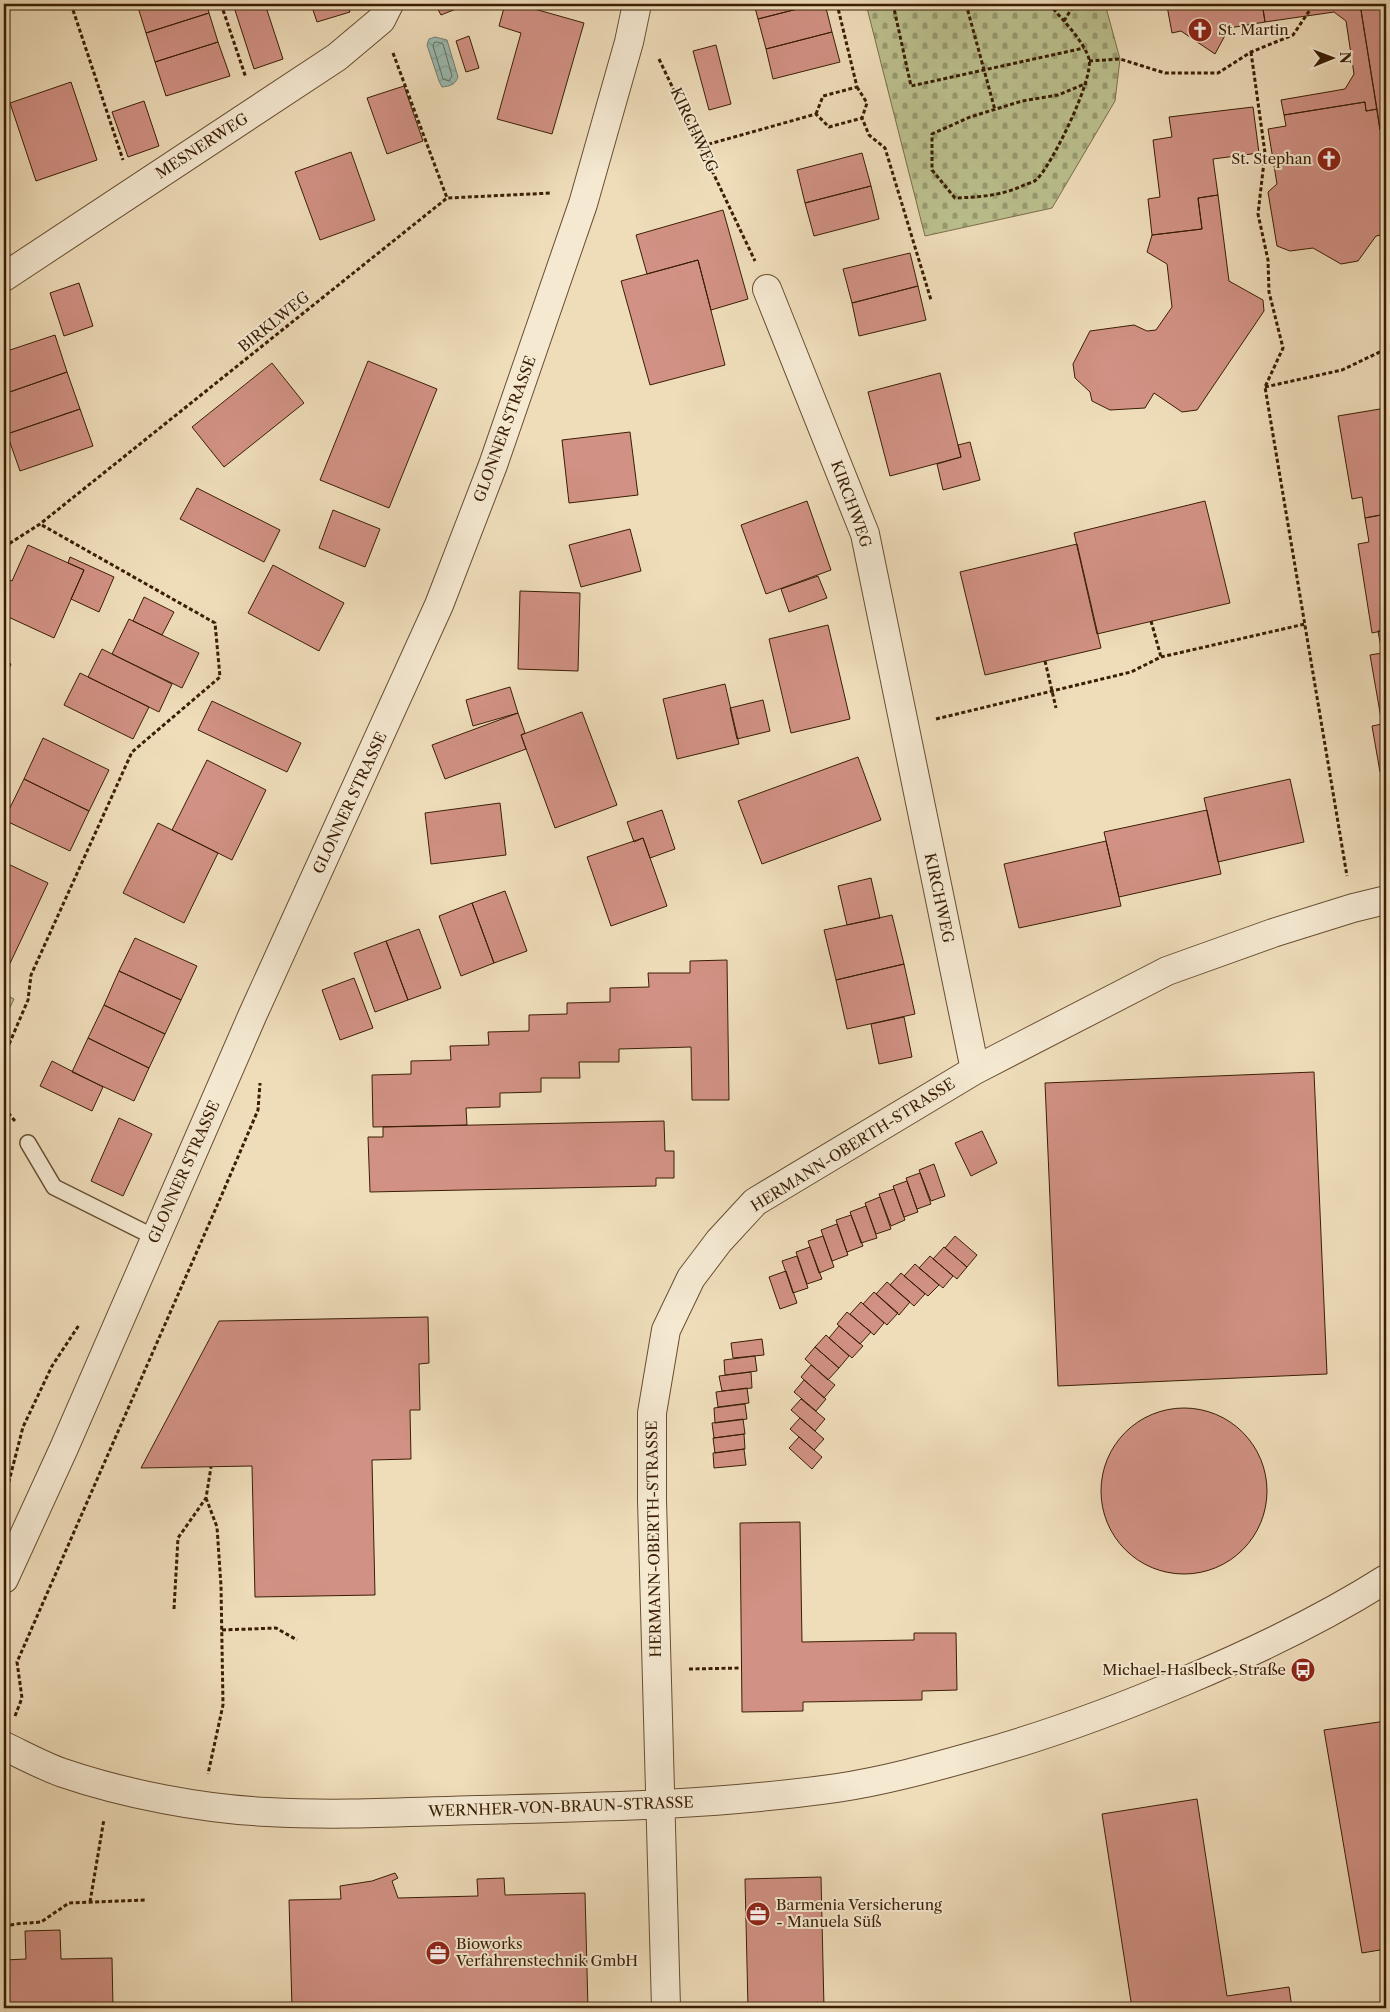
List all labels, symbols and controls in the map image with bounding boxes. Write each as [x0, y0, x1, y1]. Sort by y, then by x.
church icon: St. Martin [1187, 17, 1213, 43]
place label: St. Martin [1218, 20, 1289, 39]
north arrow [1308, 32, 1358, 82]
text: N [1336, 52, 1354, 64]
street label: KIRCHWEG [667, 84, 722, 175]
street label: MESNERWEG [152, 109, 252, 183]
church icon: St. Stephan [1316, 146, 1342, 172]
place label: St. Stephan [1231, 149, 1313, 168]
street label: BIRKLWEG [234, 287, 313, 356]
street label: GLONNER STRASSE [469, 353, 540, 505]
street label: KIRCHWEG [827, 458, 876, 550]
street label: GLONNER STRASSE [308, 729, 391, 877]
street label: KIRCHWEG [921, 851, 958, 945]
street label: HERMANN-OBERTH-STRASSE [747, 1074, 958, 1215]
street label: GLONNER STRASSE [143, 1097, 224, 1246]
street label: HERMANN-OBERTH-STRASSE [642, 1420, 665, 1658]
bus stop icon: Michael-Haslbeck-Straße [1290, 1657, 1316, 1683]
place label: Michael-Haslbeck-Straße [1102, 1660, 1286, 1679]
street label: WERNHER-VON-BRAUN-STRASSE [427, 1792, 694, 1821]
place label: Barmenia Versicherung - Manuela Süß [776, 1895, 942, 1931]
office icon: Barmenia Versicherung - Manuela Süß [745, 1901, 771, 1927]
place label: Bioworks Verfahrenstechnik GmbH [455, 1934, 638, 1970]
office icon: Bioworks Verfahrenstechnik GmbH [425, 1940, 451, 1966]

